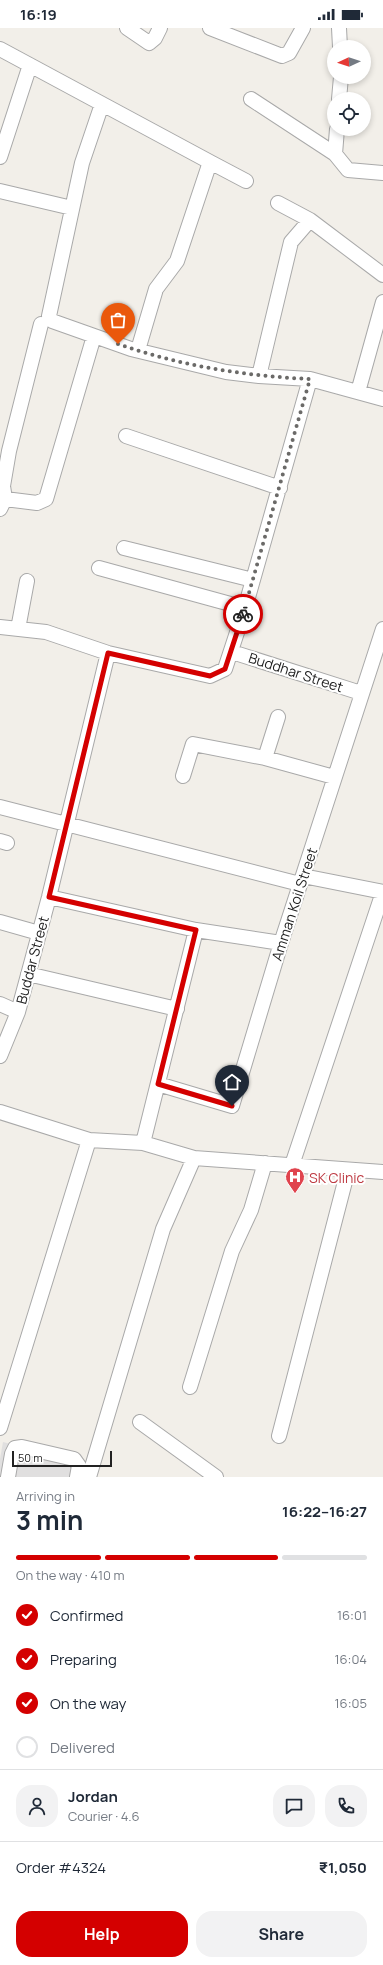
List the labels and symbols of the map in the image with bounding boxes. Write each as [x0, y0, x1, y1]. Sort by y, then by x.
north arrow [327, 40, 371, 84]
pin [101, 303, 135, 344]
courier [223, 594, 263, 634]
street label: Buddhar Street [246, 648, 346, 696]
street label: Amman Koil Street [267, 845, 321, 963]
street label: Buddar Street [11, 914, 53, 1006]
pin [215, 1065, 249, 1106]
hospital icon: SK Clinic [284, 1166, 306, 1194]
place label: SK Clinic [309, 1168, 365, 1187]
scale bar [12, 1449, 112, 1468]

